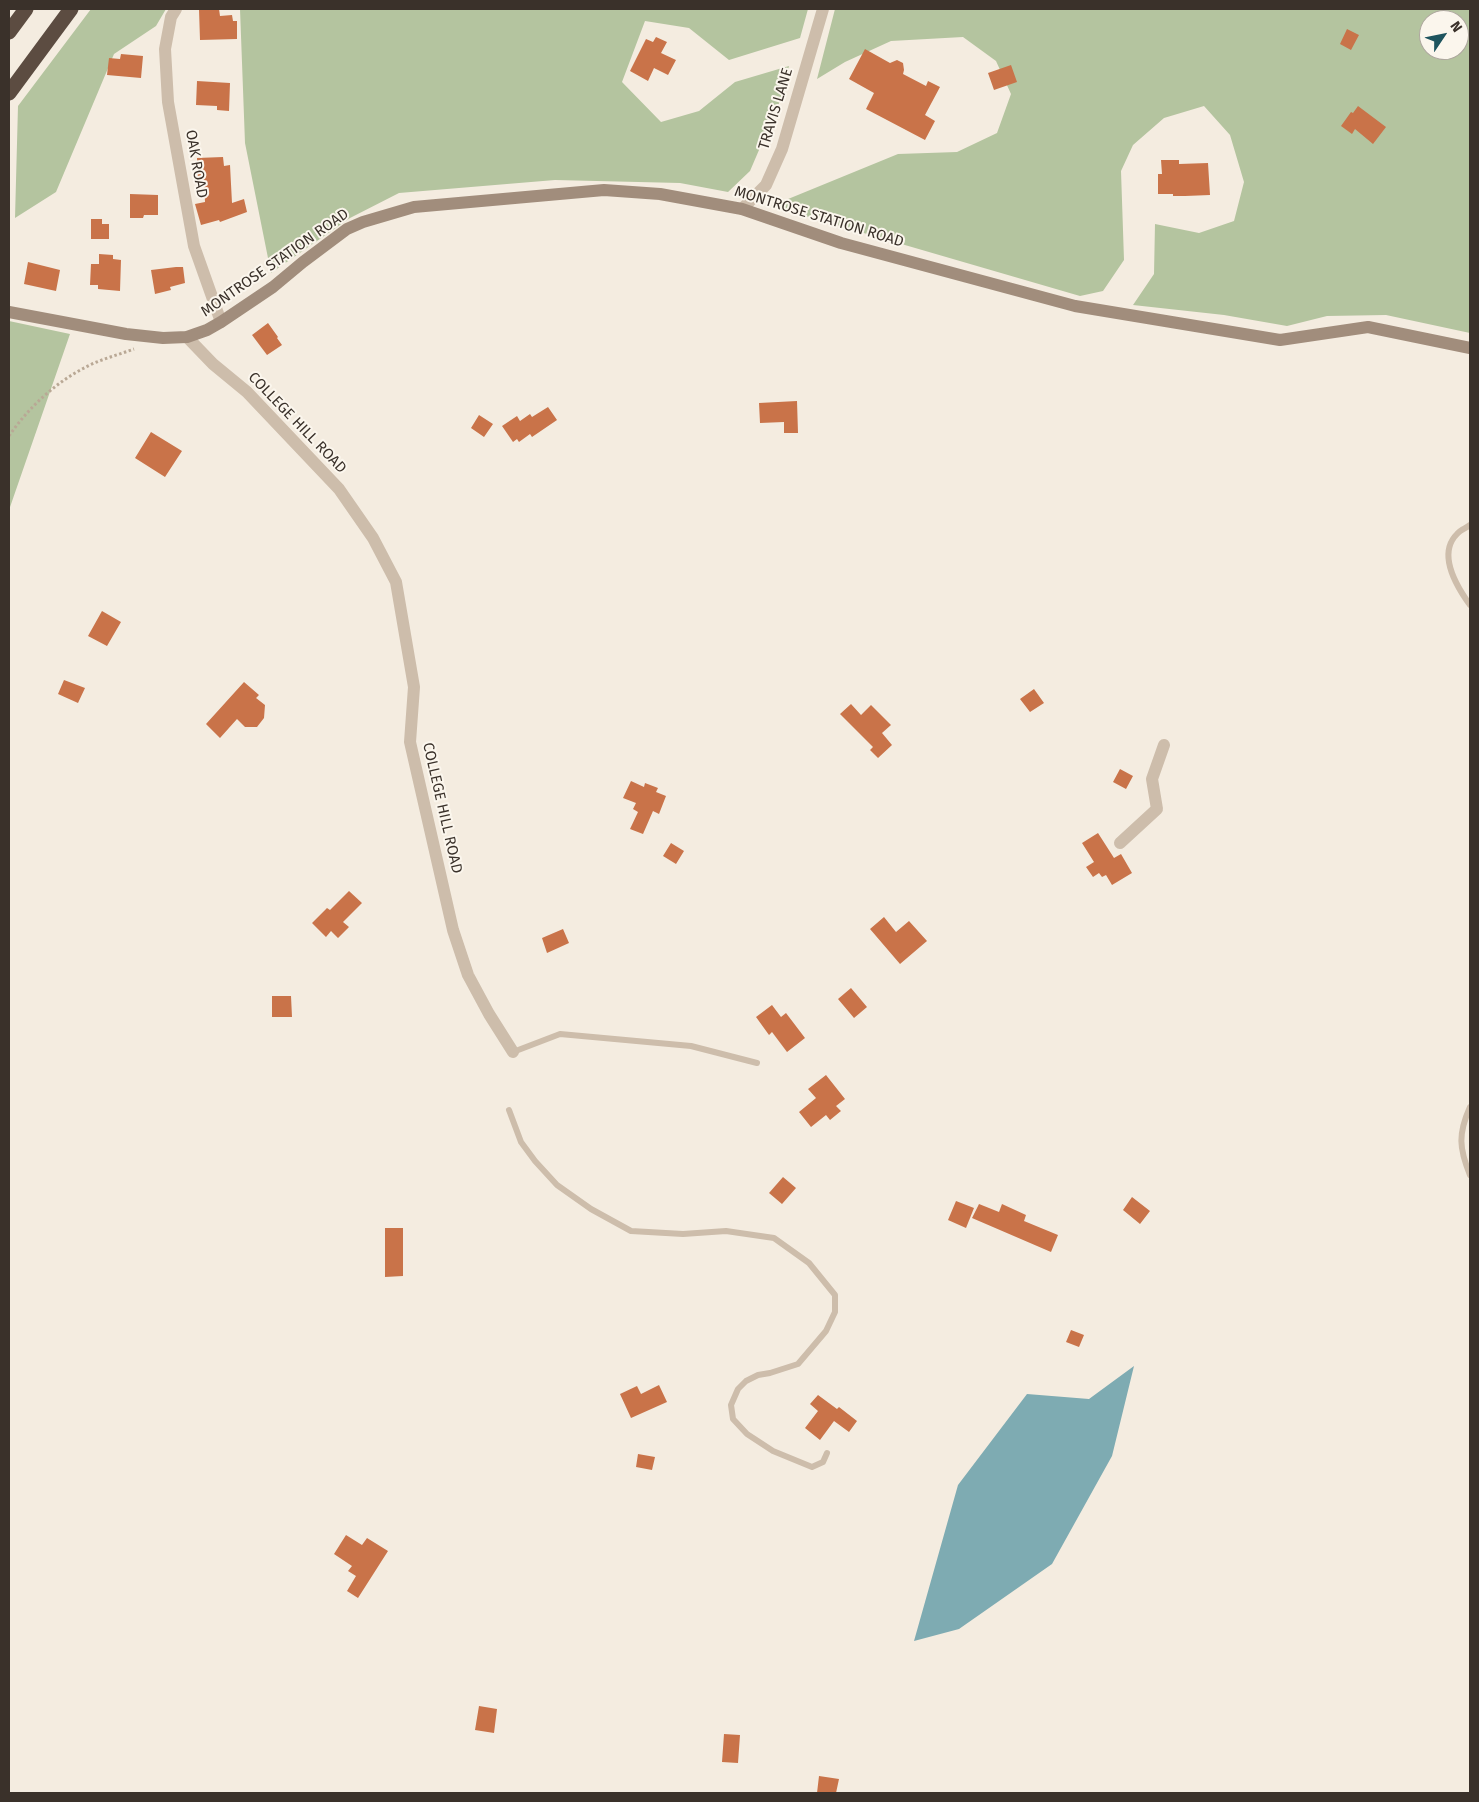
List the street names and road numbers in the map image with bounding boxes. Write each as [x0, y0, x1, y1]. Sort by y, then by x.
street label: TRAVIS LANE [755, 66, 797, 152]
street label: OAK ROAD [181, 128, 211, 200]
street label: MONTROSE STATION ROAD [732, 183, 906, 251]
street label: MONTROSE STATION ROAD [198, 205, 352, 321]
street label: COLLEGE HILL ROAD [244, 369, 350, 477]
street label: COLLEGE HILL ROAD [418, 741, 466, 875]

